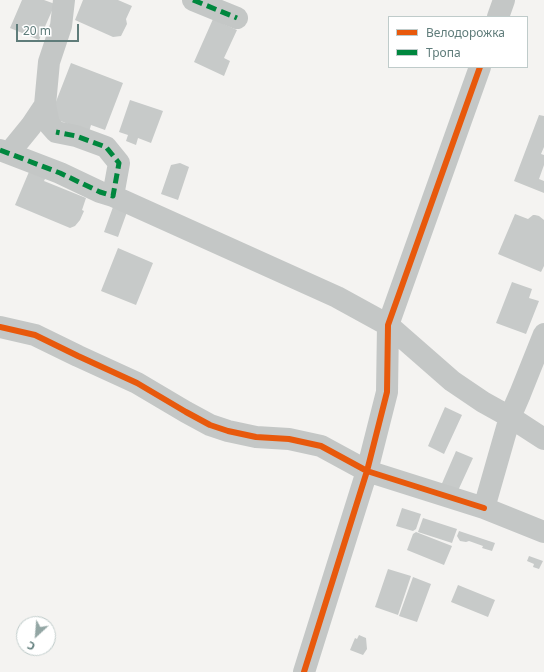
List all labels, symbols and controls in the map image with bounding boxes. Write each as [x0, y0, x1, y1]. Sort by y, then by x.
scale bar [18, 16, 81, 42]
legend [388, 16, 528, 68]
text: 20 m [23, 22, 51, 39]
text: Велодорожка [426, 24, 505, 41]
text: Тропа [426, 44, 461, 61]
north arrow [16, 616, 56, 656]
text: С [24, 638, 37, 655]

